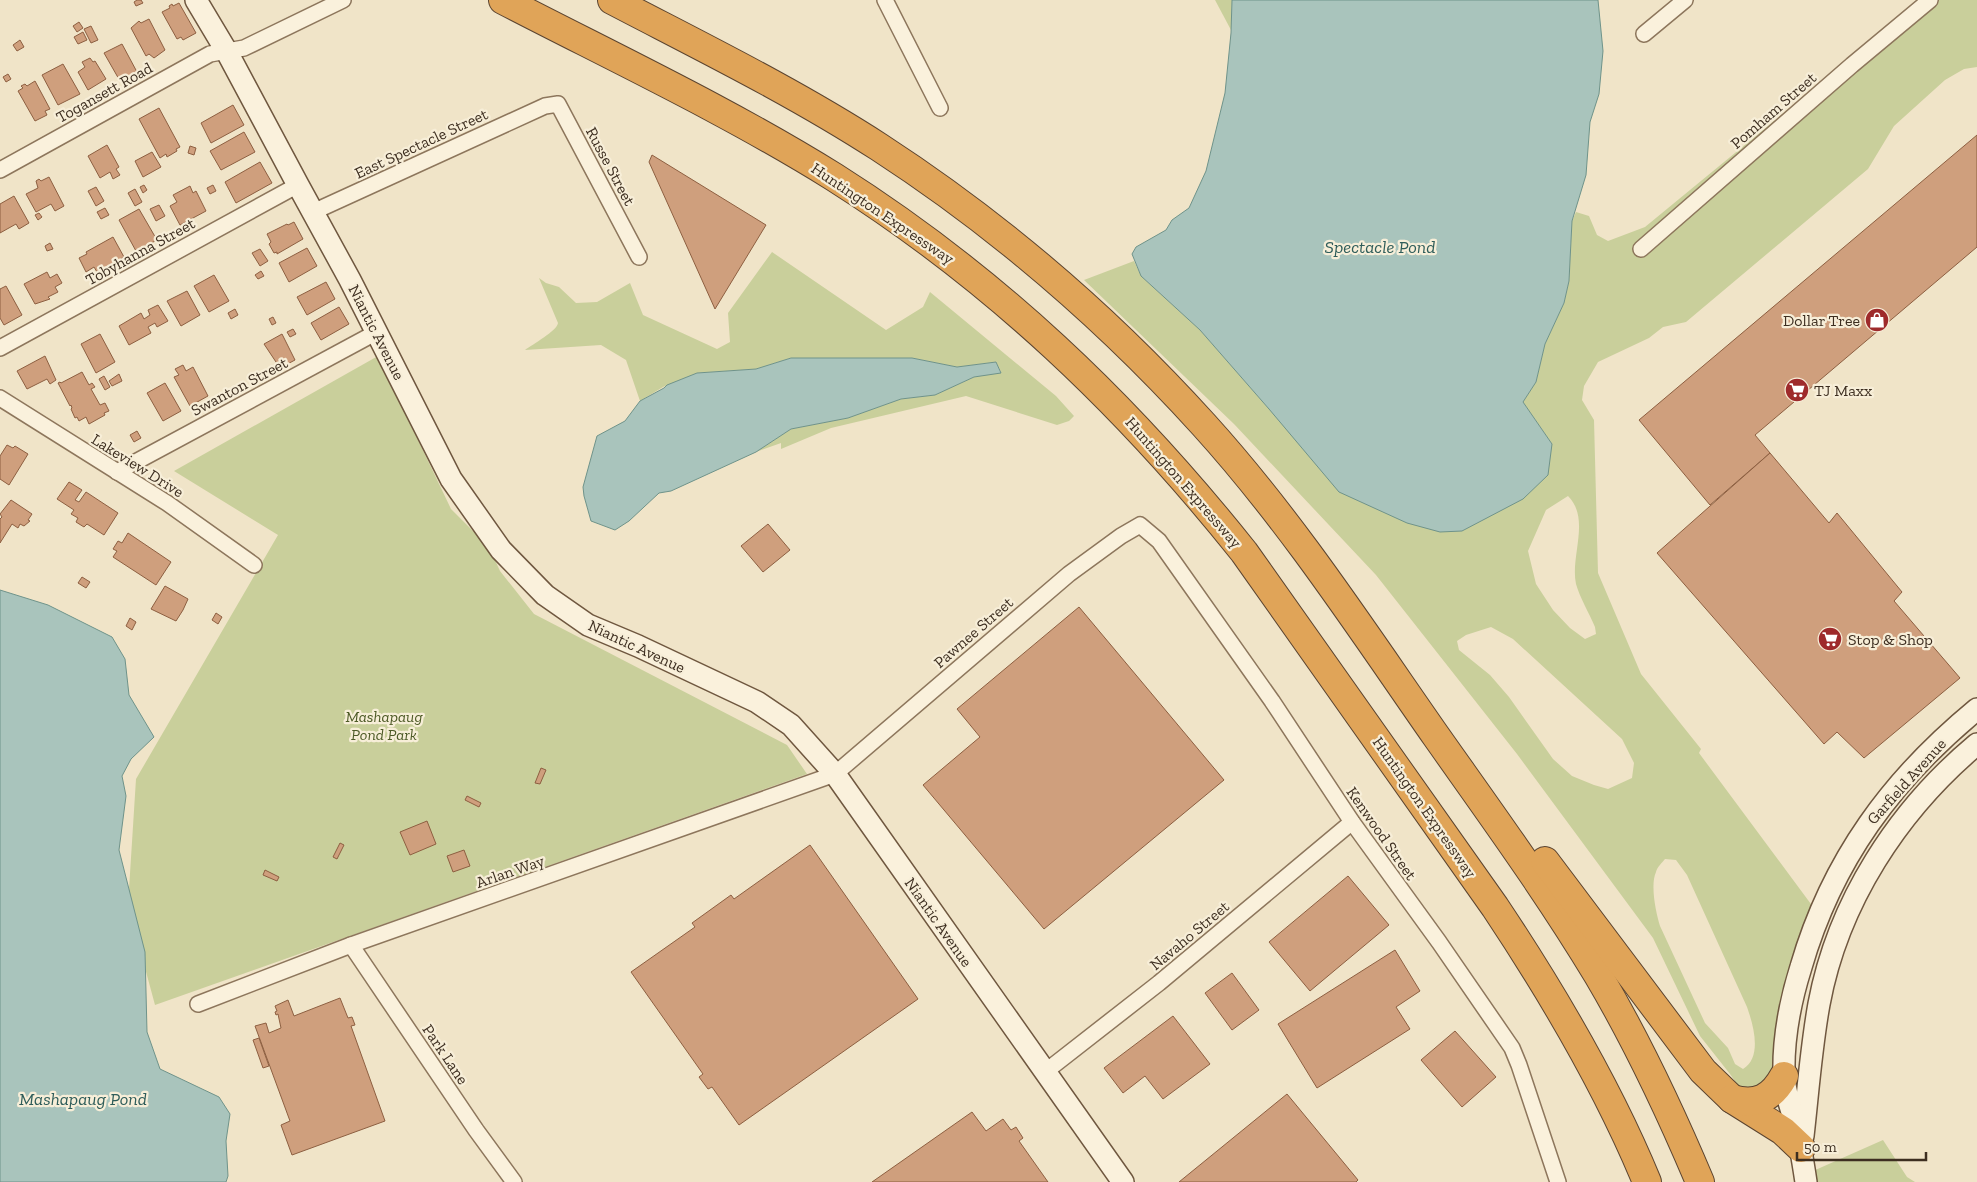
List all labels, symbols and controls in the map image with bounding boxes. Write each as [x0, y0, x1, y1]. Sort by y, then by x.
street label: Togansett Road [53, 58, 156, 127]
street label: Pomham Street [1727, 68, 1820, 153]
street label: East Spectacle Street [352, 104, 491, 183]
street label: Russe Street [582, 124, 639, 209]
street label: Huntington Expressway [808, 159, 958, 269]
street label: Tobyhanna Street [82, 214, 198, 289]
water label: Spectacle Pond [1325, 236, 1435, 258]
street label: Niantic Avenue [344, 281, 409, 383]
shop icon: Dollar Tree [1864, 307, 1890, 333]
place label: Dollar Tree [1783, 311, 1860, 330]
street label: Swanton Street [188, 353, 291, 420]
supermarket icon: TJ Maxx [1784, 377, 1810, 403]
place label: TJ Maxx [1814, 381, 1872, 400]
street label: Huntington Expressway [1121, 413, 1246, 552]
street label: Lakeview Drive [88, 430, 187, 501]
street label: Pawnee Street [930, 593, 1017, 672]
street label: Niantic Avenue [585, 616, 688, 677]
supermarket icon: Stop & Shop [1817, 626, 1843, 652]
place label: Stop & Shop [1848, 630, 1933, 649]
park label: Mashapaug Pond Park [345, 707, 423, 744]
street label: Huntington Expressway [1369, 733, 1481, 882]
street label: Garfield Avenue [1863, 734, 1950, 828]
street label: Kenwood Street [1342, 783, 1421, 884]
street label: Arlan Way [473, 851, 548, 892]
street label: Niantic Avenue [901, 874, 976, 971]
street label: Navaho Street [1146, 897, 1233, 974]
street label: Park Lane [419, 1021, 473, 1088]
water label: Mashapaug Pond [19, 1088, 147, 1110]
scale bar [1797, 1130, 1926, 1162]
text: 50 m [1804, 1138, 1837, 1156]

